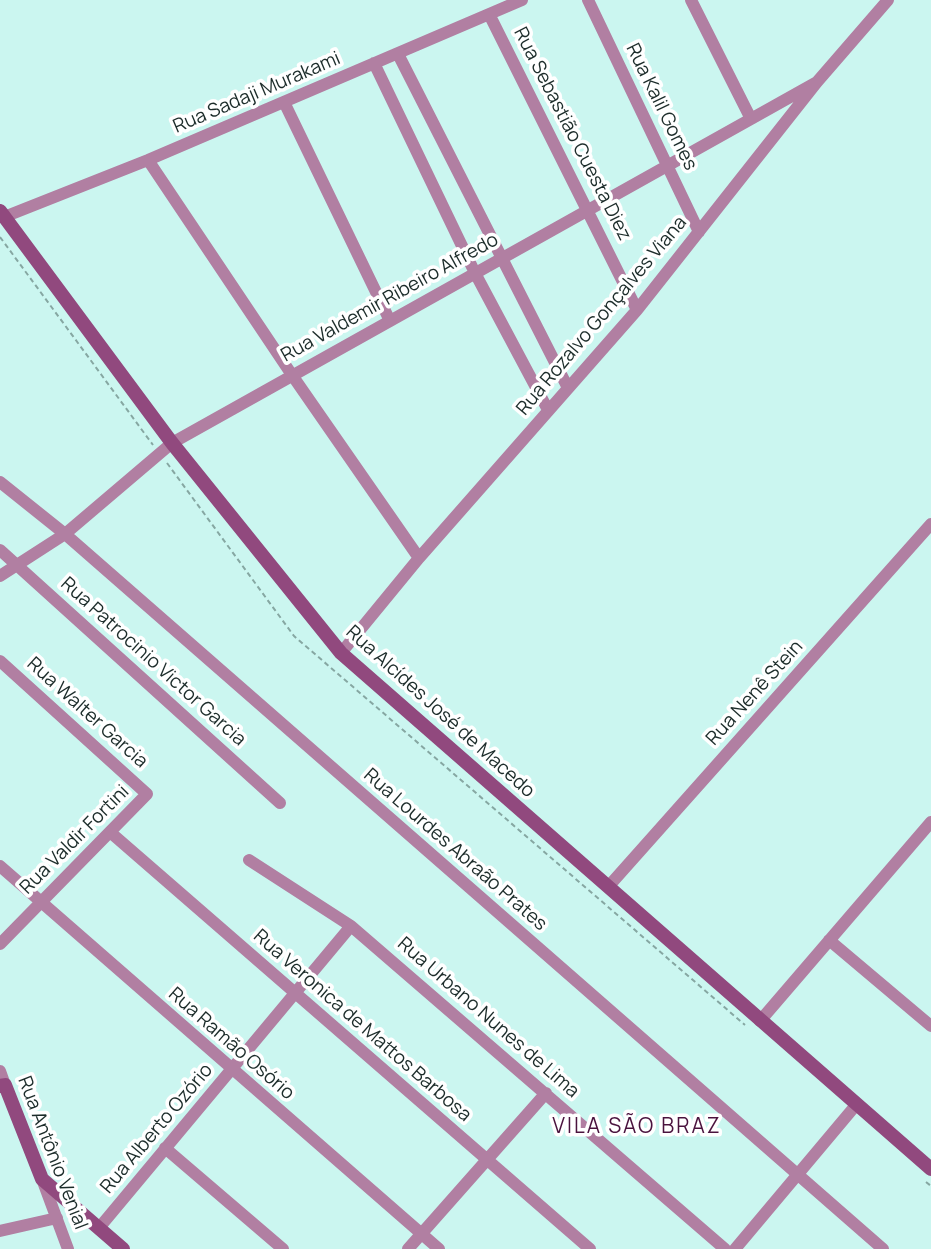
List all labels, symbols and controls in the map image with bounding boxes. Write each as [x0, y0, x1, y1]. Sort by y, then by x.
street label: Rua Sebastião Cuesta Diez [508, 24, 636, 244]
street label: Rua Kalil Gomes [620, 40, 702, 174]
street label: Rua Sadaji Murakami [170, 47, 344, 139]
street label: Rua Rozalvo Gonçalves Viana [512, 212, 692, 420]
street label: Rua Valdemir Ribeiro Alfredo [277, 229, 503, 367]
street label: Rua Patrocinio Victor Garcia [56, 573, 250, 751]
street label: Rua Alcídes José de Macedo [341, 621, 539, 803]
street label: Rua Nenê Stein [702, 636, 808, 750]
street label: Rua Walter Garcia [22, 653, 152, 773]
street label: Rua Lourdes Abraão Prates [359, 764, 551, 936]
street label: Rua Valdir Fortini [16, 781, 134, 899]
street label: Rua Veronica de Mattos Barbosa [248, 925, 476, 1127]
street label: Rua Urbano Nunes de Lima [393, 933, 583, 1103]
street label: Rua Ramão Osório [163, 983, 299, 1105]
street label: Rua Alberto Ozório [96, 1059, 218, 1199]
street label: Rua Antônio Venial [12, 1073, 92, 1233]
district label: VILA SÃO BRAZ [554, 1114, 720, 1140]

